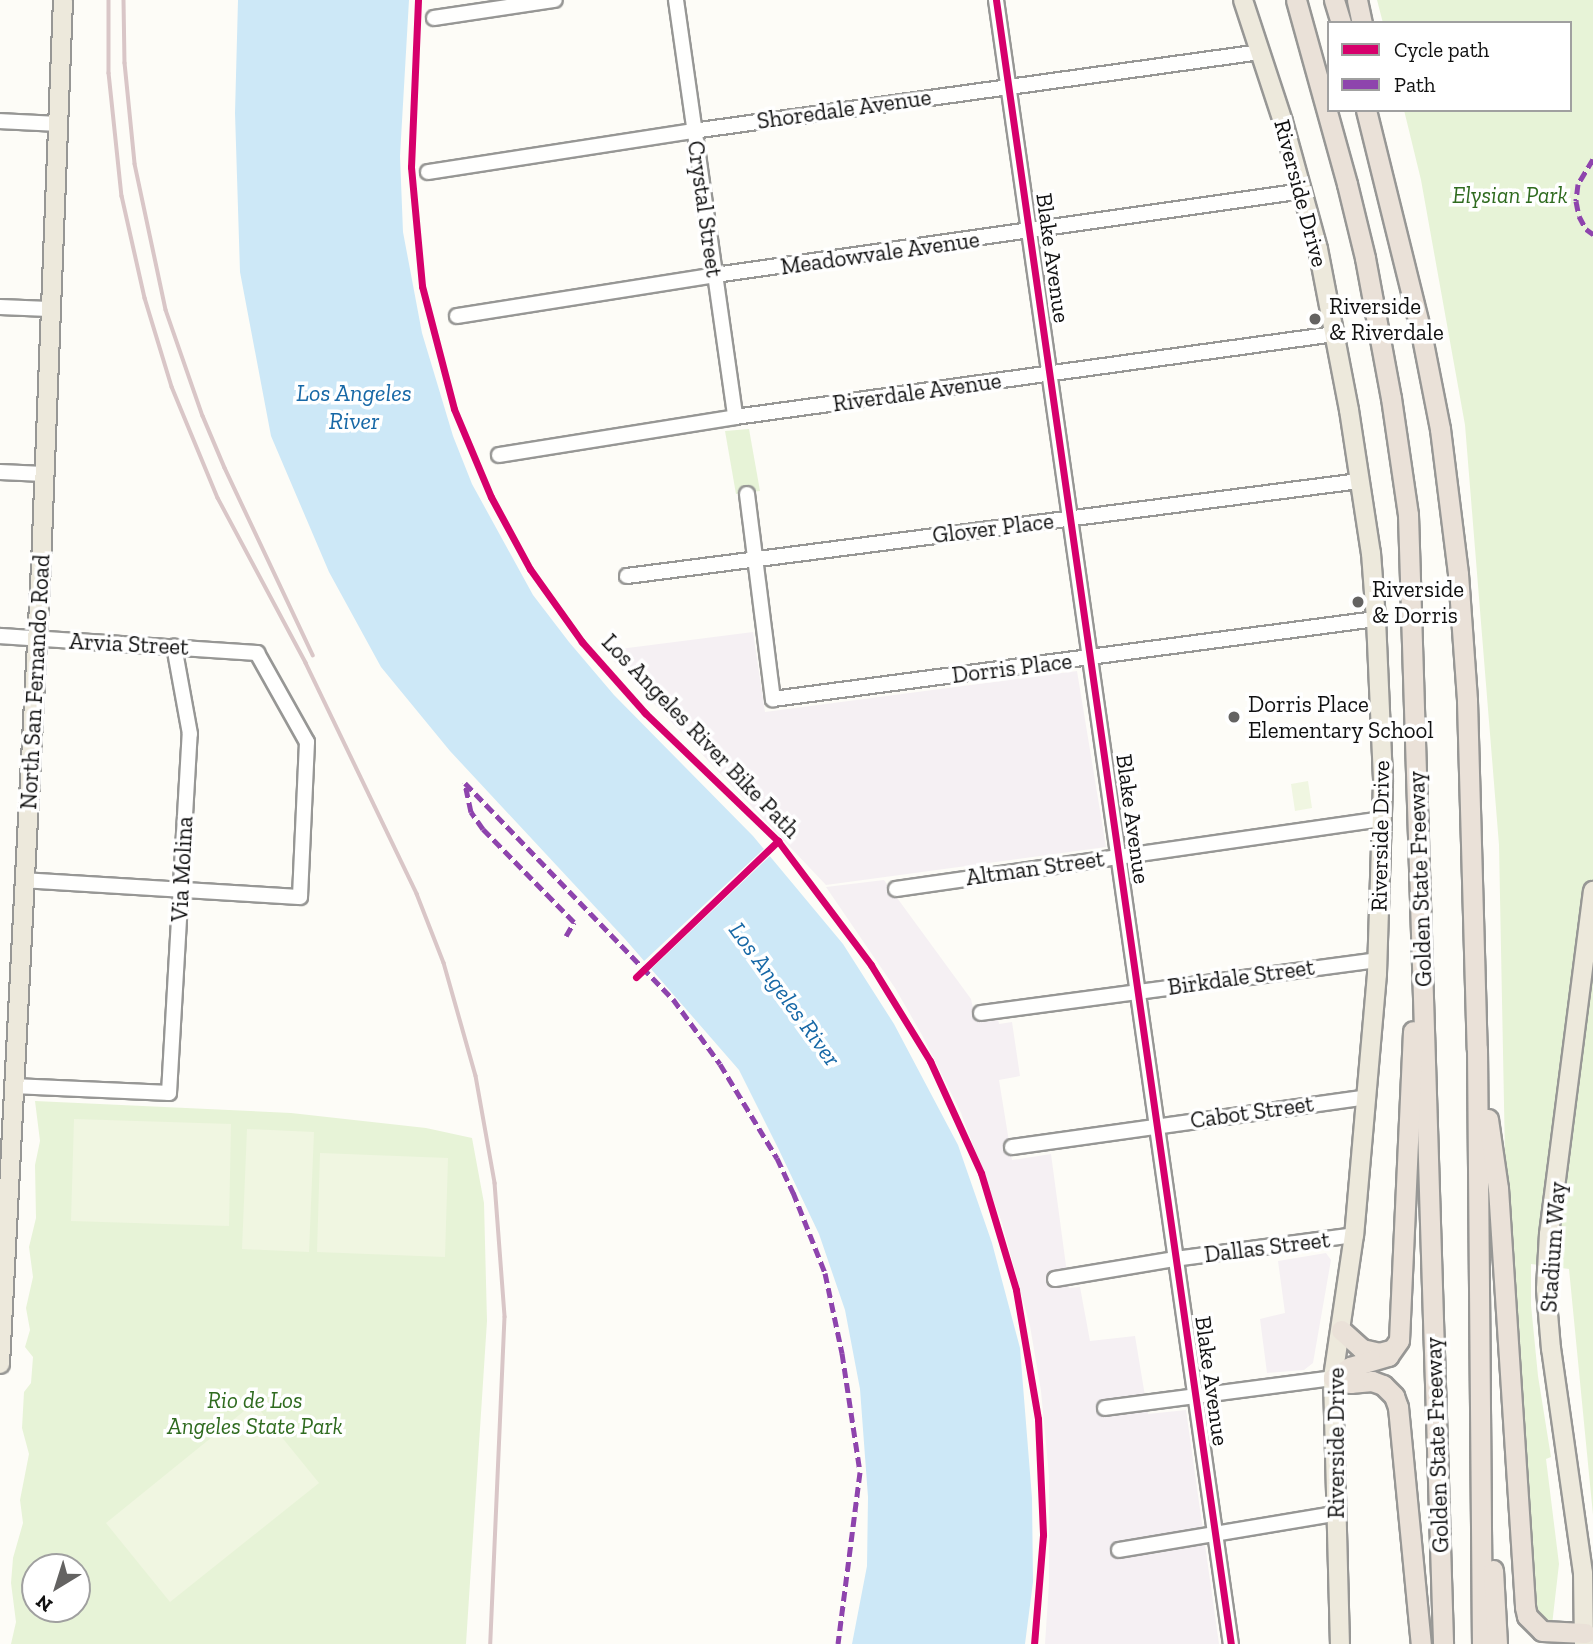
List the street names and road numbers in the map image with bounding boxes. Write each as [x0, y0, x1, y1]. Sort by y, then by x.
street label: Shoredale Avenue [755, 83, 933, 135]
street label: Riverside Drive [1268, 116, 1334, 270]
street label: Crystal Street [682, 139, 728, 279]
street label: Blake Avenue [1030, 191, 1076, 325]
street label: Meadowvale Avenue [778, 225, 982, 281]
street label: Riverdale Avenue [830, 366, 1004, 418]
street label: Glover Place [931, 507, 1055, 549]
street label: North San Fernando Road [15, 554, 55, 810]
street label: Arvia Street [69, 627, 189, 661]
street label: Los Angeles River Bike Path [596, 628, 806, 844]
street label: Dorris Place [950, 647, 1074, 689]
street label: Blake Avenue [1110, 752, 1156, 886]
street label: Riverside Drive [1365, 760, 1395, 912]
street label: Golden State Freeway [1402, 771, 1438, 987]
street label: Via Molina [165, 816, 199, 922]
street label: Altman Street [964, 845, 1106, 891]
street label: Birkdale Street [1166, 953, 1316, 1001]
street label: Cabot Street [1188, 1090, 1316, 1134]
street label: Stadium Way [1535, 1180, 1571, 1314]
street label: Dallas Street [1203, 1226, 1331, 1268]
street label: Blake Avenue [1189, 1314, 1235, 1448]
street label: Golden State Freeway [1419, 1337, 1455, 1553]
street label: Riverside Drive [1322, 1367, 1350, 1519]

